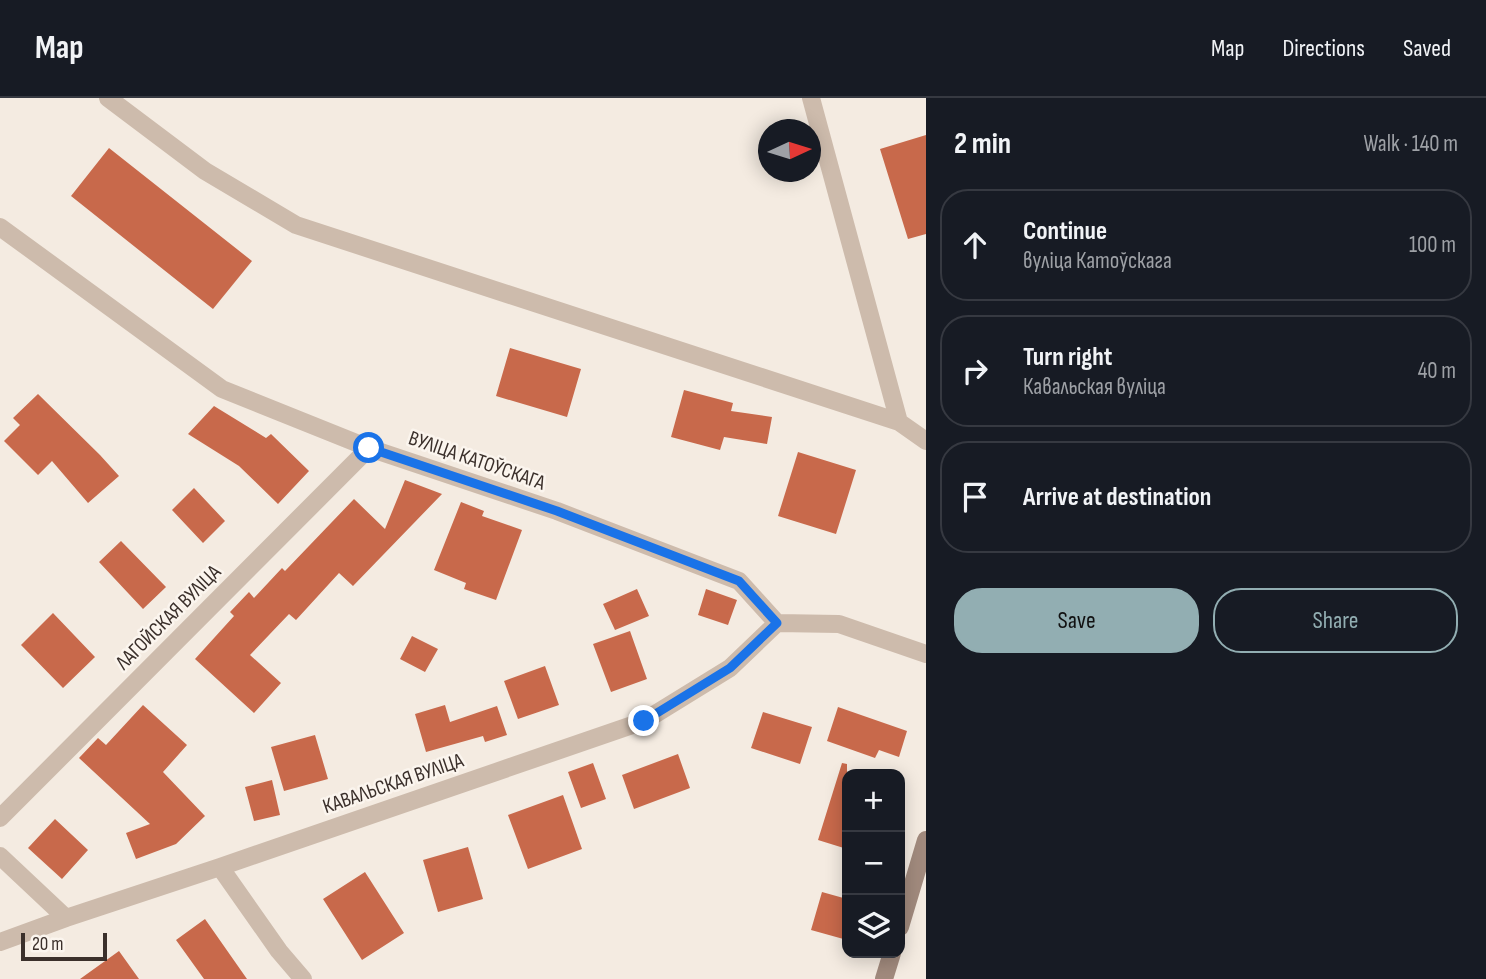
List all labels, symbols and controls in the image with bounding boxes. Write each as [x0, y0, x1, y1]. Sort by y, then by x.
text: Map [35, 28, 84, 68]
text: Map [1211, 34, 1244, 63]
text: Directions [1282, 34, 1365, 63]
text: Saved [1403, 34, 1451, 63]
north arrow [758, 119, 821, 182]
text: 2 min [954, 126, 1011, 162]
text: Walk · 140 m [1363, 130, 1458, 158]
text: Continue [1023, 216, 1107, 247]
icon: ahead [956, 226, 994, 264]
text: 100 m [1409, 231, 1456, 259]
text: вуліца Катоўскага [1023, 247, 1172, 275]
text: Turn right [1023, 342, 1112, 373]
icon: right [956, 352, 994, 390]
text: 40 m [1418, 357, 1456, 385]
text: Кавальская вуліца [1023, 373, 1166, 401]
street label: ВУЛІЦА КАТОЎСКАГА [405, 425, 549, 496]
route start [353, 432, 384, 463]
icon: arrive [956, 478, 994, 516]
text: Arrive at destination [1023, 482, 1211, 513]
street label: ЛАГОЙСКАЯ ВУЛІЦА [110, 559, 227, 676]
button: Save [954, 588, 1199, 653]
button: Share [1213, 588, 1458, 653]
route end [628, 705, 659, 736]
street label: КАВАЛЬСКАЯ ВУЛІЦА [320, 747, 468, 819]
map controls [842, 769, 905, 958]
button: + [842, 769, 905, 832]
button: − [842, 832, 905, 895]
button: layers [842, 895, 905, 958]
scale bar [21, 930, 107, 962]
text: 20 m [32, 933, 64, 956]

